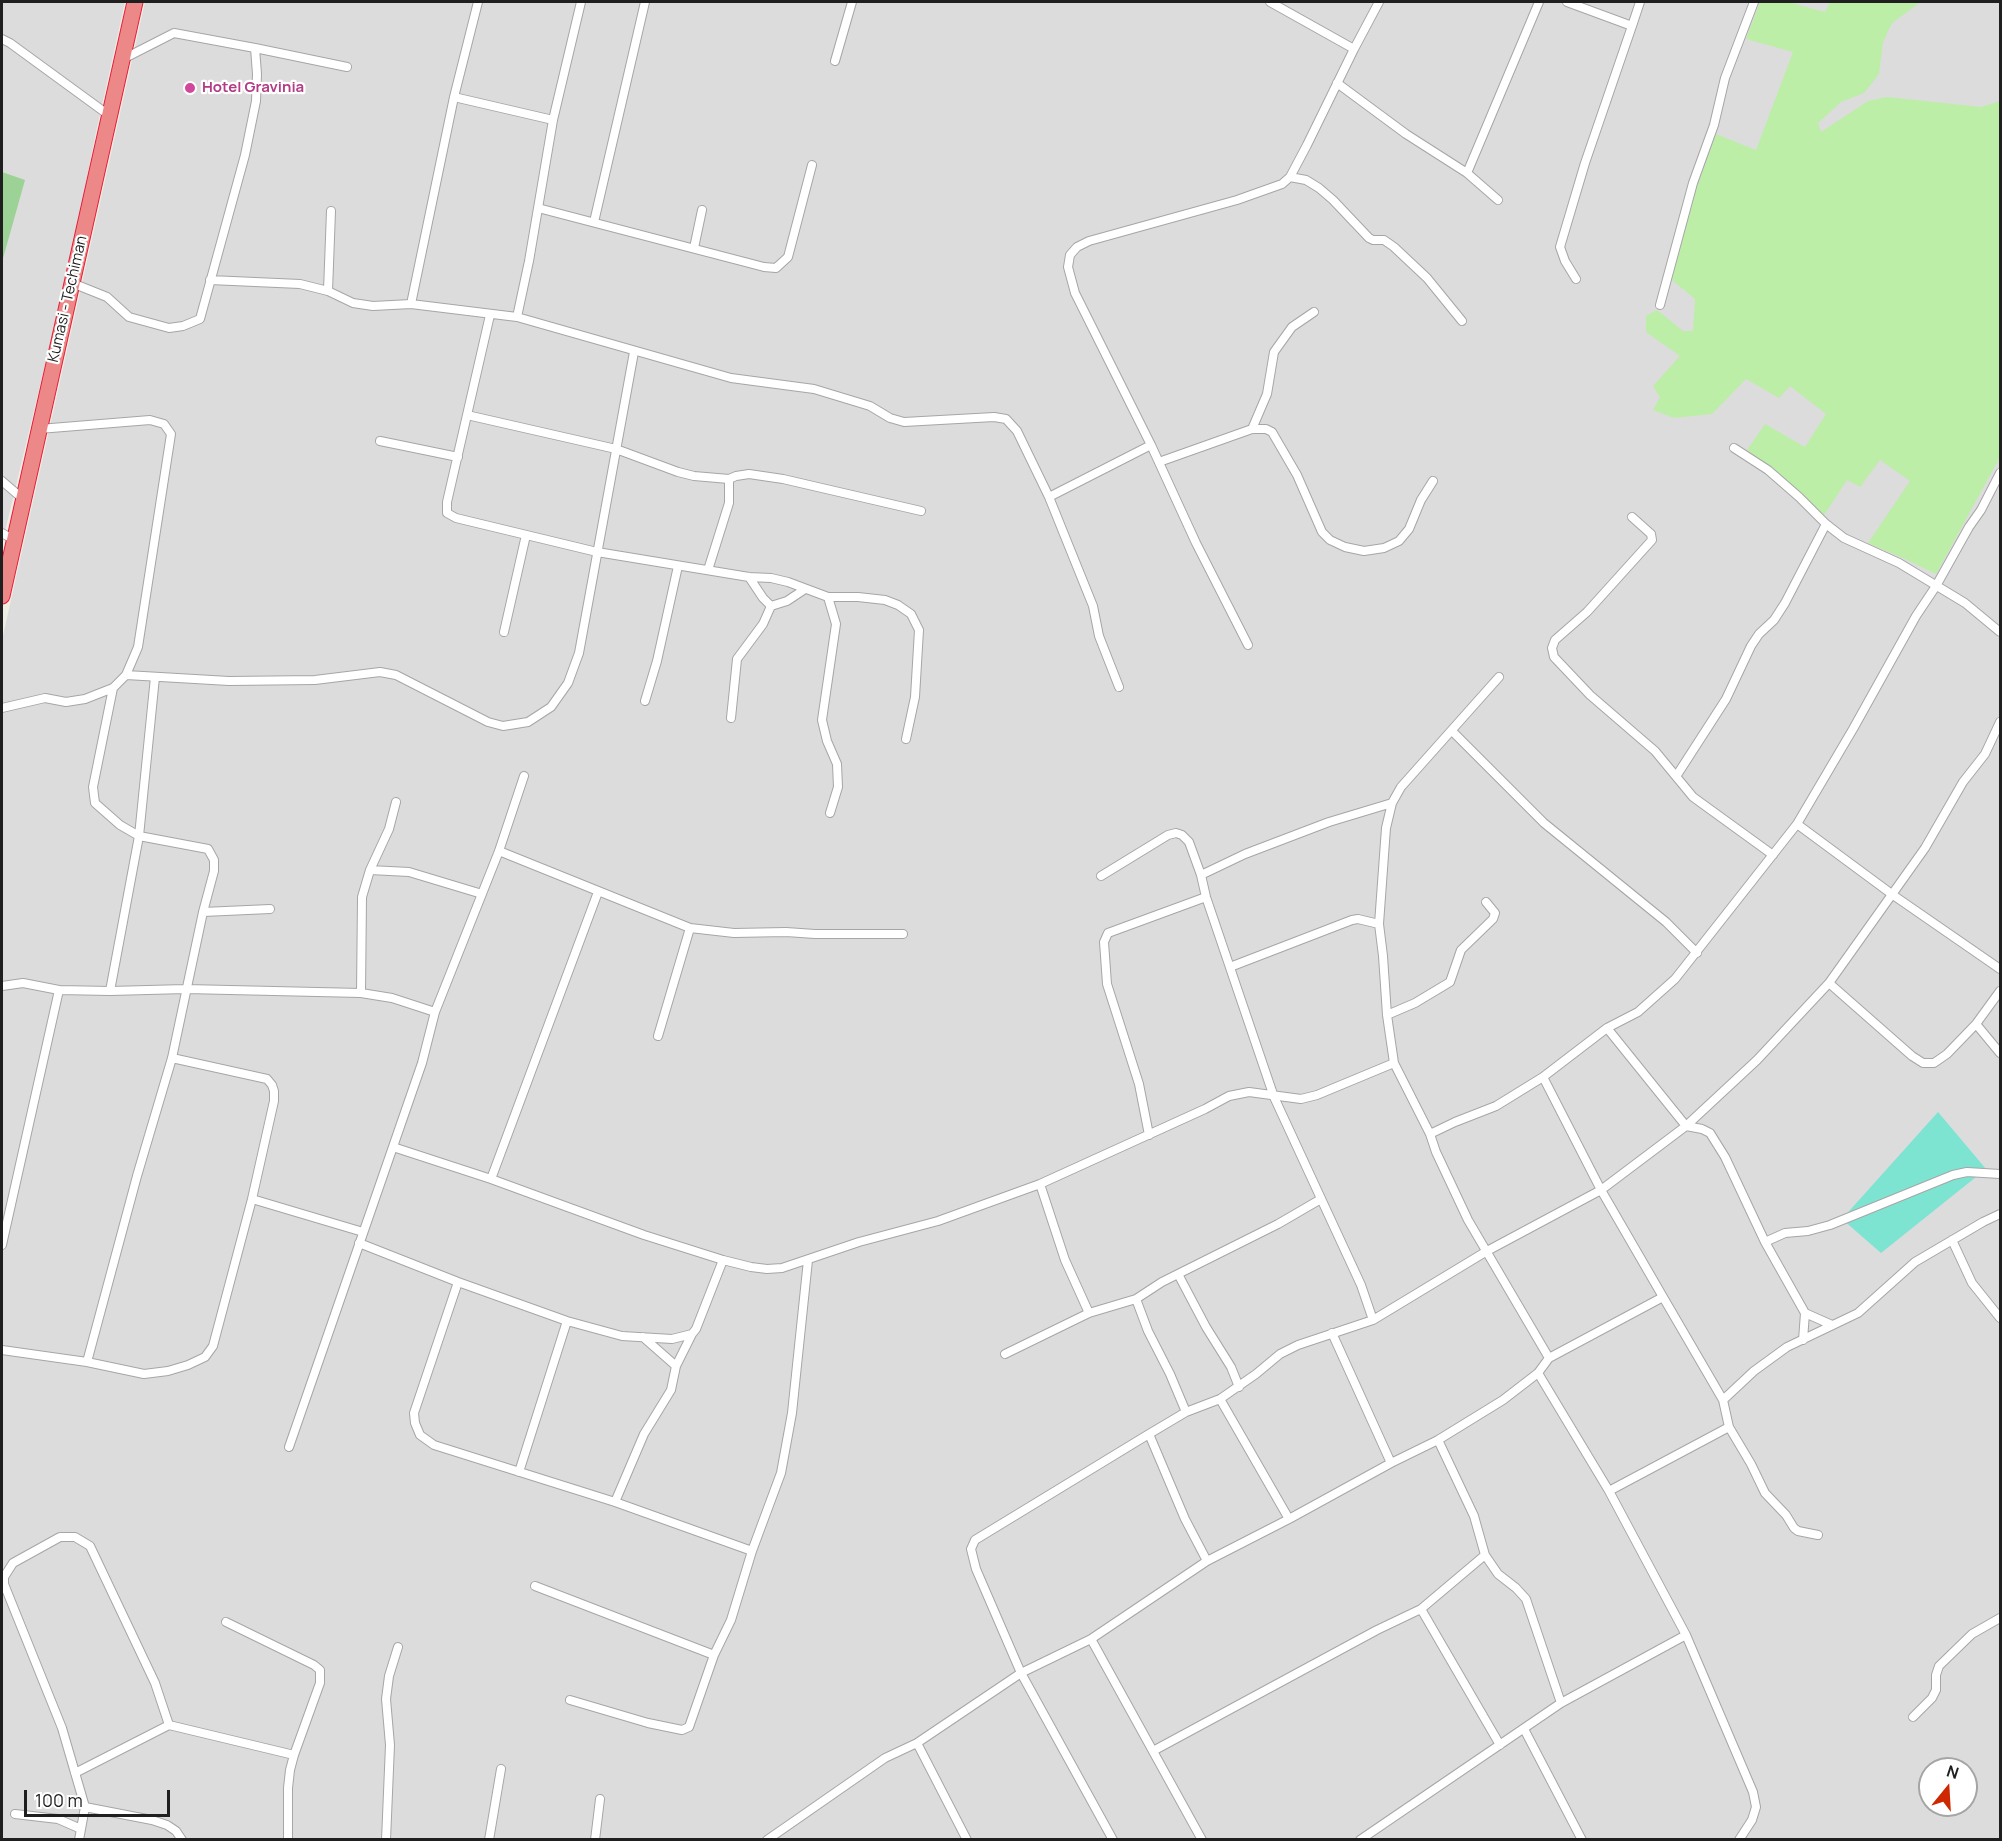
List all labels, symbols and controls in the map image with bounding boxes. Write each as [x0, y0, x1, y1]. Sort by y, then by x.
place label: Hotel Gravinia [202, 79, 304, 97]
marker: Hotel Gravinia [183, 81, 197, 95]
street label: Kumasi - Techiman [45, 234, 91, 364]
north arrow [1918, 1757, 1978, 1817]
text: N [1944, 1760, 1962, 1784]
scale bar [27, 1778, 172, 1816]
text: 100 m [35, 1788, 83, 1812]

